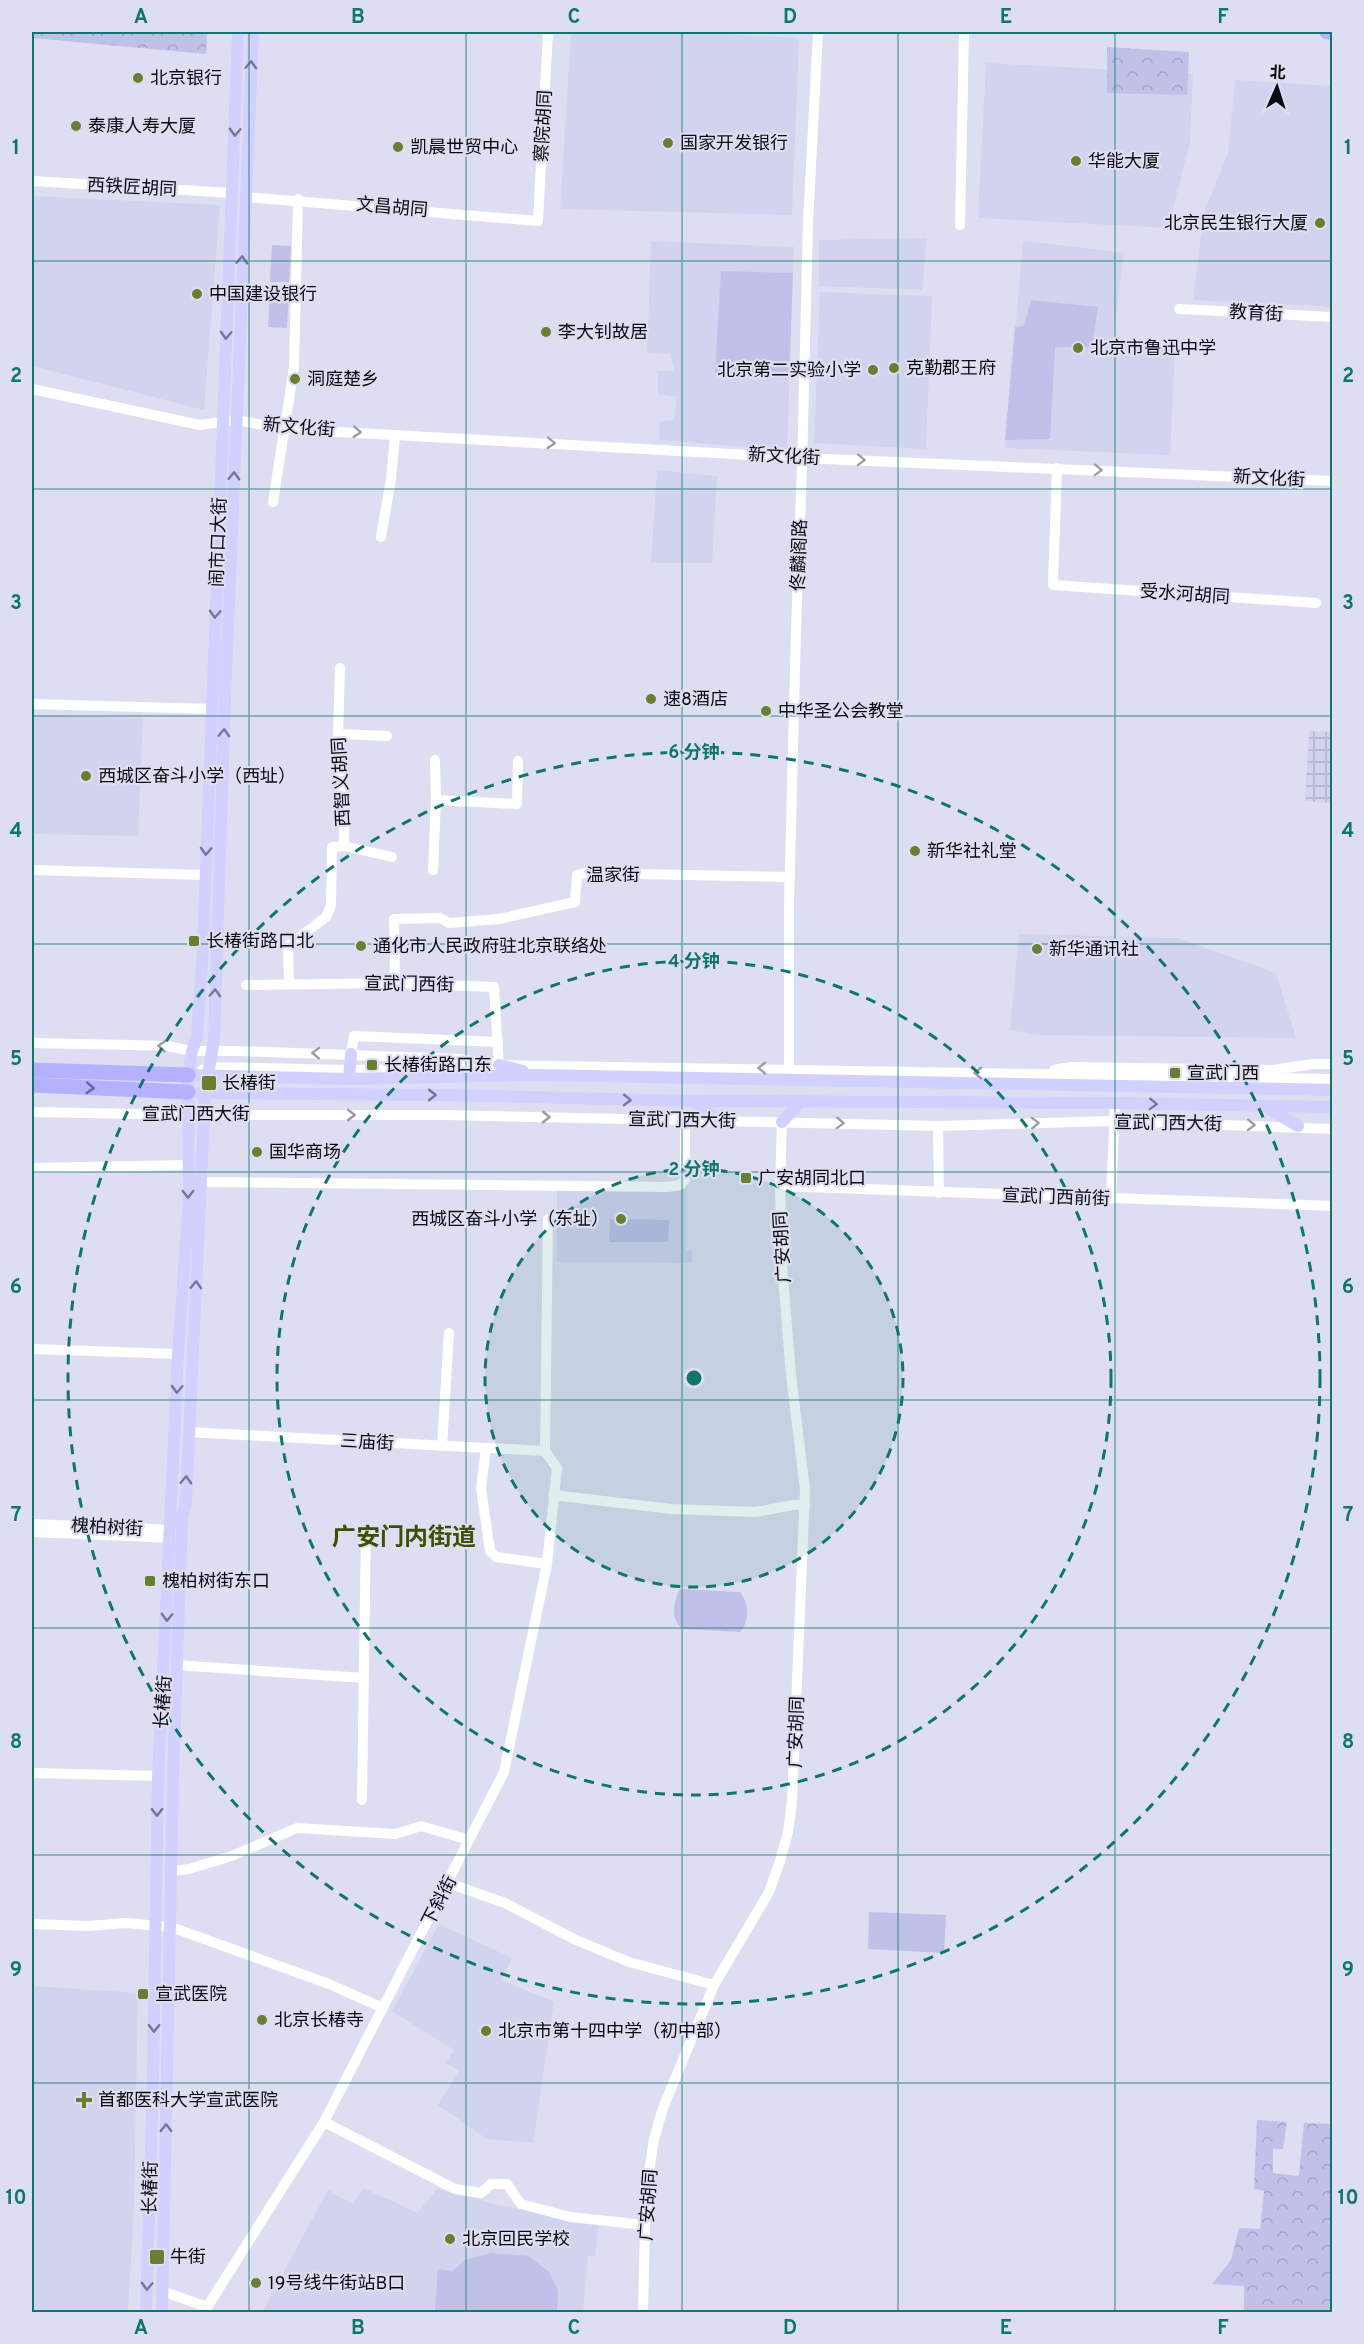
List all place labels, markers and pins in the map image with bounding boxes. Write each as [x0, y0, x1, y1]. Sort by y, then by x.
place label: 北京银行 [150, 68, 222, 91]
marker: 北京银行 [131, 71, 145, 85]
place label: 泰康人寿大厦 [88, 116, 196, 139]
marker: 泰康人寿大厦 [69, 119, 83, 133]
place label: 国家开发银行 [680, 133, 788, 156]
marker: 国家开发银行 [661, 136, 675, 150]
place label: 凯晨世贸中心 [410, 137, 518, 160]
marker: 凯晨世贸中心 [391, 140, 405, 154]
place label: 华能大厦 [1088, 151, 1160, 174]
marker: 华能大厦 [1069, 154, 1083, 168]
place label: 北京民生银行大厦 [1164, 213, 1308, 236]
marker: 北京民生银行大厦 [1313, 216, 1327, 230]
place label: 中国建设银行 [209, 284, 317, 307]
marker: 中国建设银行 [190, 287, 204, 301]
place label: 李大钊故居 [558, 322, 648, 345]
marker: 李大钊故居 [539, 325, 553, 339]
place label: 北京市鲁迅中学 [1090, 338, 1216, 361]
marker: 北京市鲁迅中学 [1071, 341, 1085, 355]
place label: 克勤郡王府 [906, 358, 996, 381]
place label: 北京第二实验小学 [717, 360, 861, 383]
marker: 克勤郡王府 [887, 361, 901, 375]
marker: 北京第二实验小学 [866, 363, 880, 377]
place label: 洞庭楚乡 [307, 369, 379, 392]
marker: 洞庭楚乡 [288, 372, 302, 386]
place label: 速8酒店 [663, 689, 728, 712]
marker: 速8酒店 [644, 692, 658, 706]
place label: 中华圣公会教堂 [778, 701, 904, 724]
marker: 中华圣公会教堂 [759, 704, 773, 718]
place label: 西城区奋斗小学（西址） [98, 766, 296, 789]
marker: 西城区奋斗小学（西址） [79, 769, 93, 783]
place label: 新华社礼堂 [927, 841, 1017, 864]
marker: 新华社礼堂 [908, 844, 922, 858]
place label: 长椿街路口北 [206, 931, 314, 954]
marker: 长椿街路口北 [187, 934, 201, 948]
place label: 通化市人民政府驻北京联络处 [373, 936, 607, 959]
marker: 通化市人民政府驻北京联络处 [354, 939, 368, 953]
place label: 新华通讯社 [1049, 939, 1139, 962]
marker: 新华通讯社 [1030, 942, 1044, 956]
place label: 长椿街路口东 [384, 1055, 492, 1078]
marker: 长椿街路口东 [365, 1058, 379, 1072]
place label: 宣武门西 [1187, 1063, 1259, 1086]
marker: 宣武门西 [1168, 1066, 1182, 1080]
place label: 长椿街 [222, 1073, 276, 1096]
marker: 长椿街 [200, 1074, 218, 1092]
place label: 国华商场 [269, 1142, 341, 1165]
marker: 国华商场 [250, 1145, 264, 1159]
place label: 广安胡同北口 [758, 1168, 866, 1191]
marker: 广安胡同北口 [739, 1171, 753, 1185]
place label: 西城区奋斗小学（东址） [411, 1209, 609, 1232]
marker: 西城区奋斗小学（东址） [614, 1212, 628, 1226]
centre of rings [684, 1368, 704, 1388]
place label: 槐柏树街东口 [162, 1571, 270, 1594]
marker: 槐柏树街东口 [143, 1574, 157, 1588]
place label: 宣武医院 [155, 1984, 227, 2007]
marker: 宣武医院 [136, 1987, 150, 2001]
place label: 北京长椿寺 [274, 2010, 364, 2033]
marker: 北京长椿寺 [255, 2013, 269, 2027]
place label: 北京市第十四中学（初中部） [498, 2021, 732, 2044]
marker: 北京市第十四中学（初中部） [479, 2024, 493, 2038]
place label: 首都医科大学宣武医院 [98, 2090, 278, 2113]
marker: 首都医科大学宣武医院 [75, 2091, 93, 2109]
place label: 北京回民学校 [462, 2229, 570, 2252]
marker: 北京回民学校 [443, 2232, 457, 2246]
place label: 牛街 [170, 2247, 206, 2270]
marker: 牛街 [148, 2248, 166, 2266]
place label: 19号线牛街站B口 [268, 2273, 405, 2296]
marker: 19号线牛街站B口 [249, 2276, 263, 2290]

